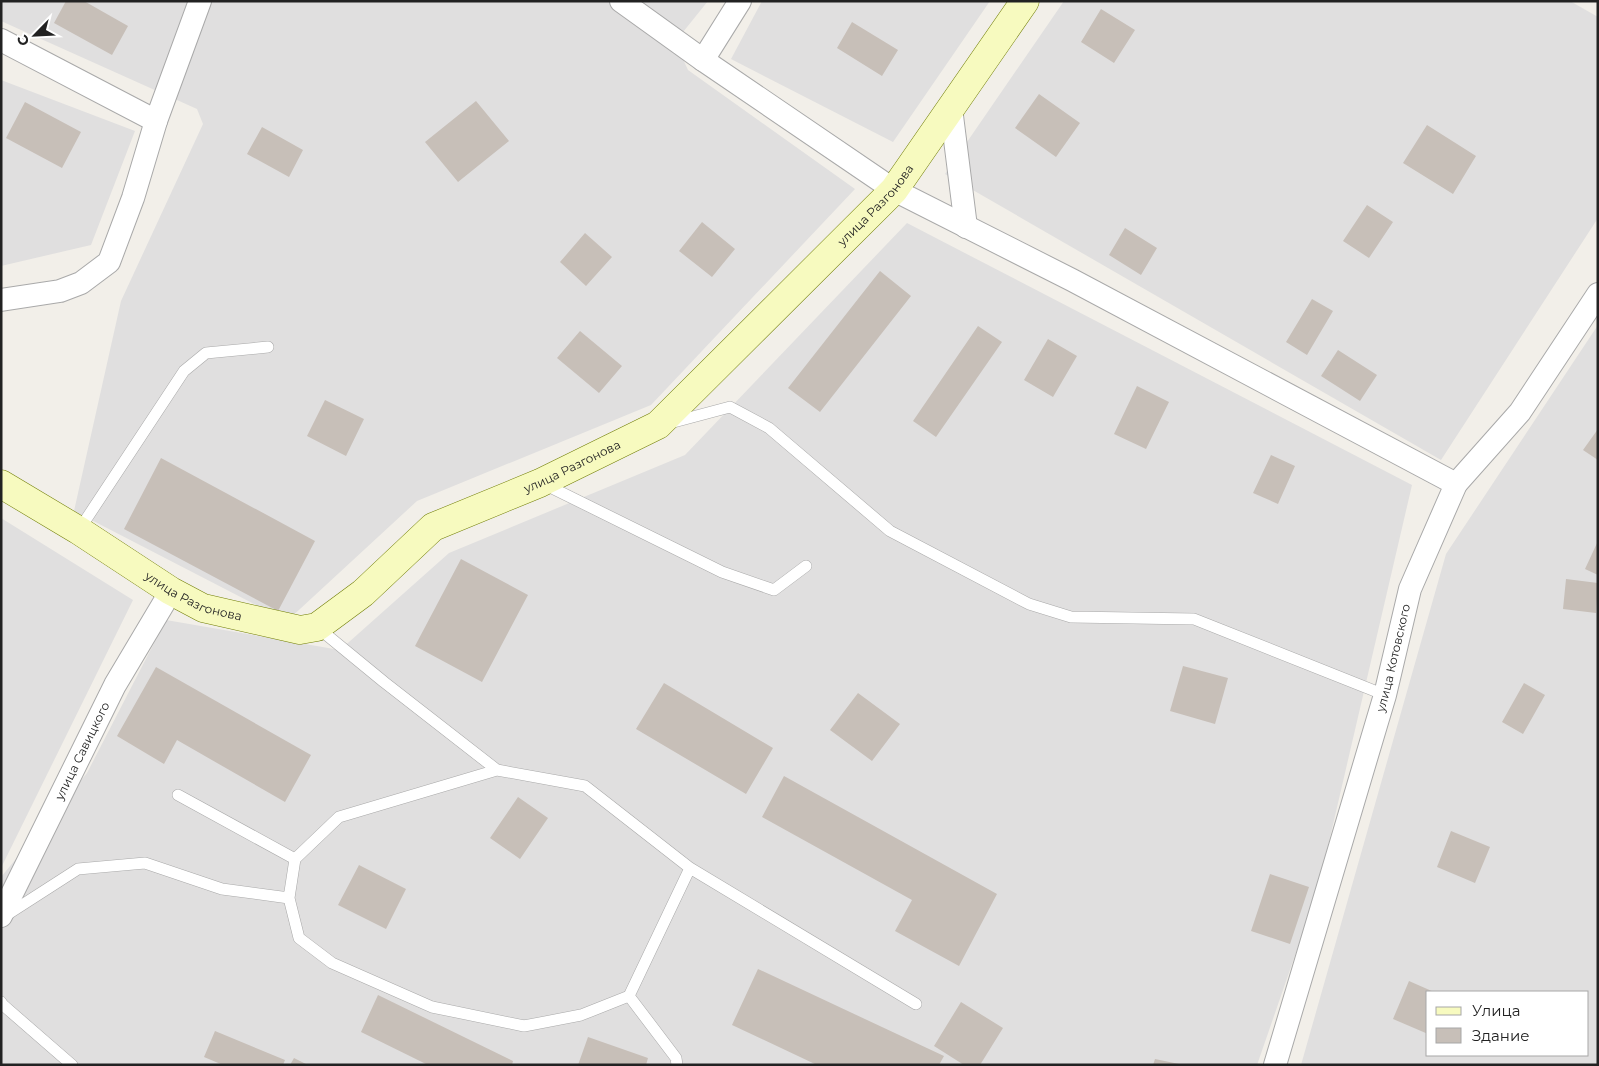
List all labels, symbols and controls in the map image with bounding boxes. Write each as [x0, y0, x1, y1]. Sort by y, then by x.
north arrow [10, 10, 60, 60]
text: С [13, 32, 33, 49]
street label: улица Разгонова [834, 161, 916, 249]
street label: улица Разгонова [521, 437, 623, 496]
street label: улица Разгонова [142, 567, 243, 624]
street label: улица Котовского [1372, 602, 1413, 715]
street label: улица Савицкого [51, 699, 113, 803]
legend [1426, 991, 1589, 1056]
text: Улица [1472, 1001, 1520, 1020]
text: Здание [1472, 1026, 1530, 1045]

